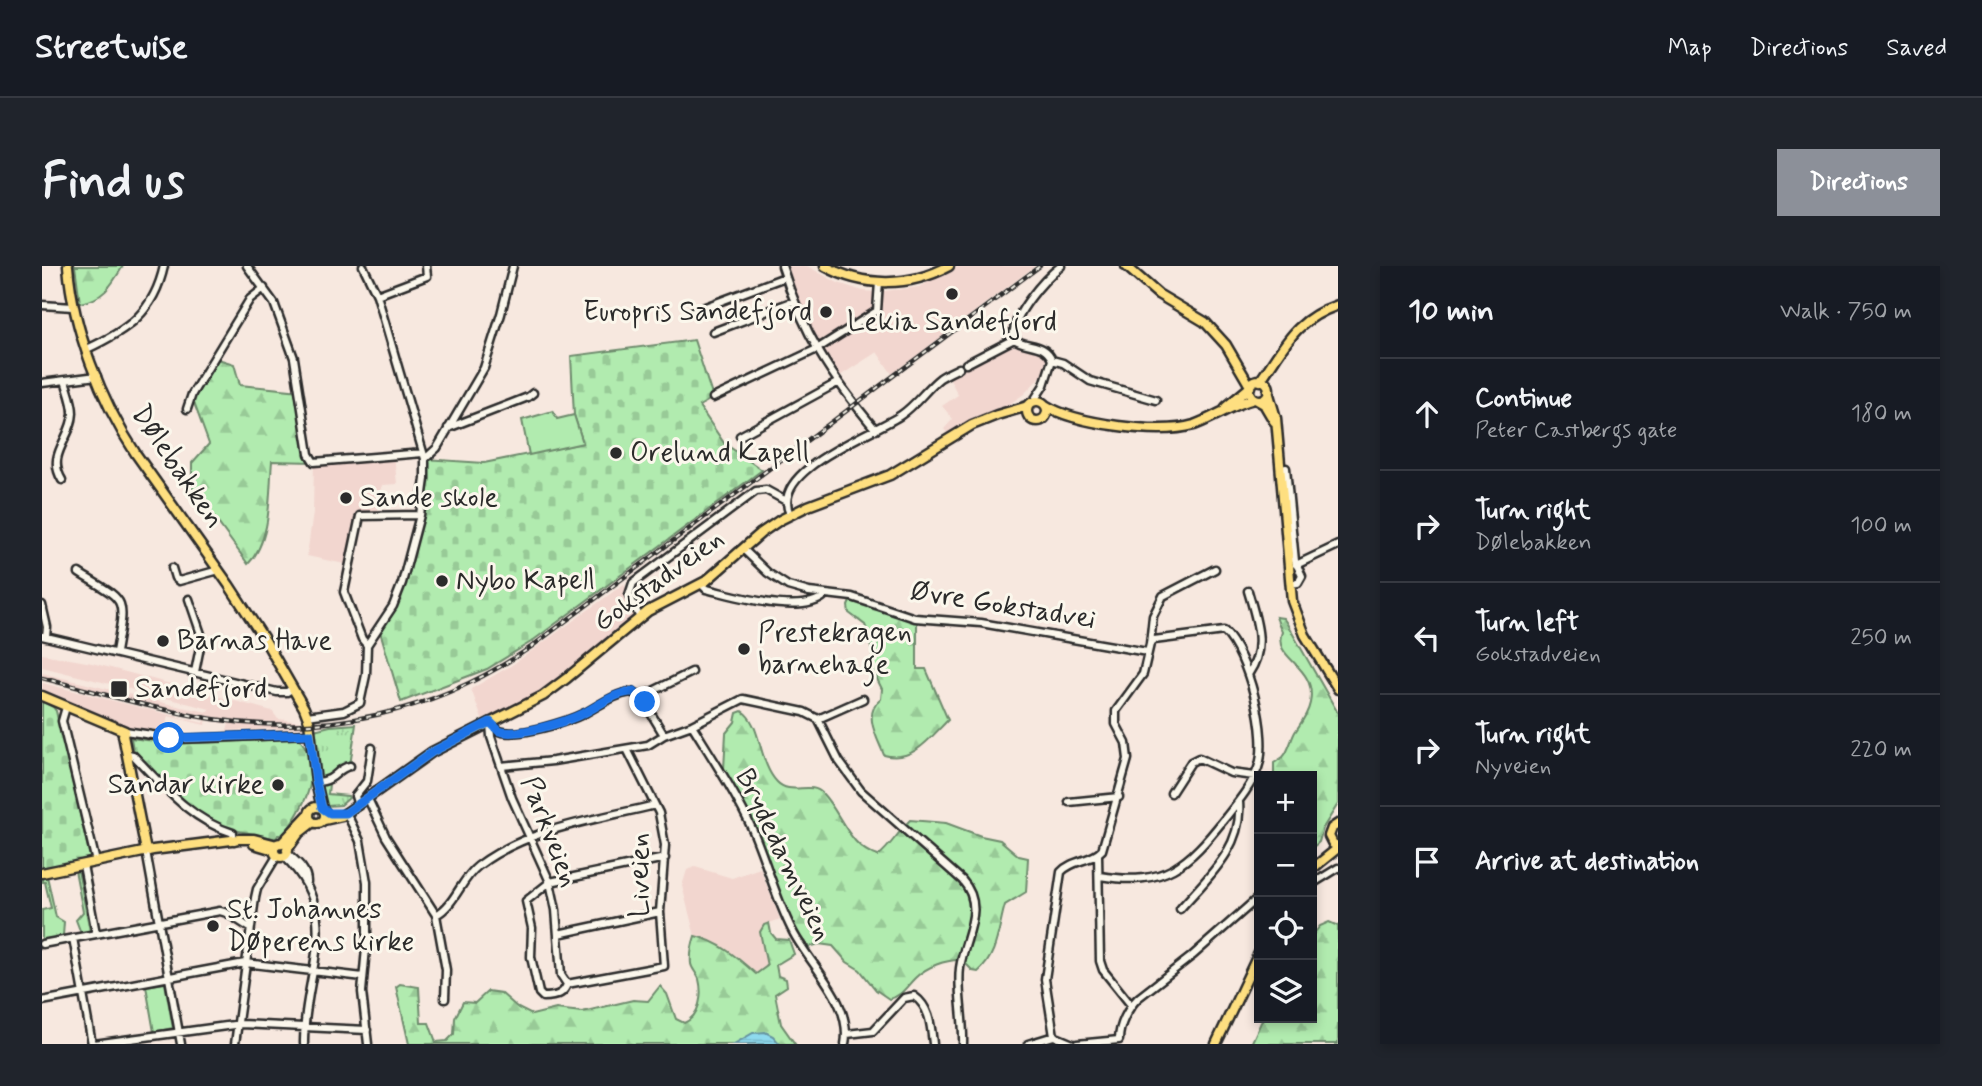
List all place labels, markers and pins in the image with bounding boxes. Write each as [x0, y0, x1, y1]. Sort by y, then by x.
marker: Lekia Sandefjord [944, 286, 960, 302]
place label: Europris Sandefjord [583, 294, 812, 331]
marker: Europris Sandefjord [818, 304, 834, 320]
place label: Lekia Sandefjord [847, 304, 1057, 341]
place label: Orelund Kapell [630, 435, 809, 472]
marker: Orelund Kapell [608, 445, 624, 461]
place label: Sande skole [360, 480, 498, 517]
marker: Sande skole [338, 490, 354, 506]
place label: Nybo Kapell [456, 563, 595, 600]
marker: Nybo Kapell [434, 573, 450, 589]
place label: Prestekragen barnehage [758, 615, 912, 687]
place label: Barnas Have [177, 623, 332, 660]
marker: Barnas Have [155, 633, 171, 649]
marker: Prestekragen barnehage [736, 641, 752, 657]
place label: Sandefjord [135, 671, 267, 708]
marker: Sandefjord [109, 679, 129, 699]
place label: Sandar kirke [108, 767, 264, 804]
marker: Sandar kirke [270, 777, 286, 793]
place label: St. Johannes Døperens kirke [227, 892, 414, 961]
marker: St. Johannes Døperens kirke [205, 918, 221, 934]

